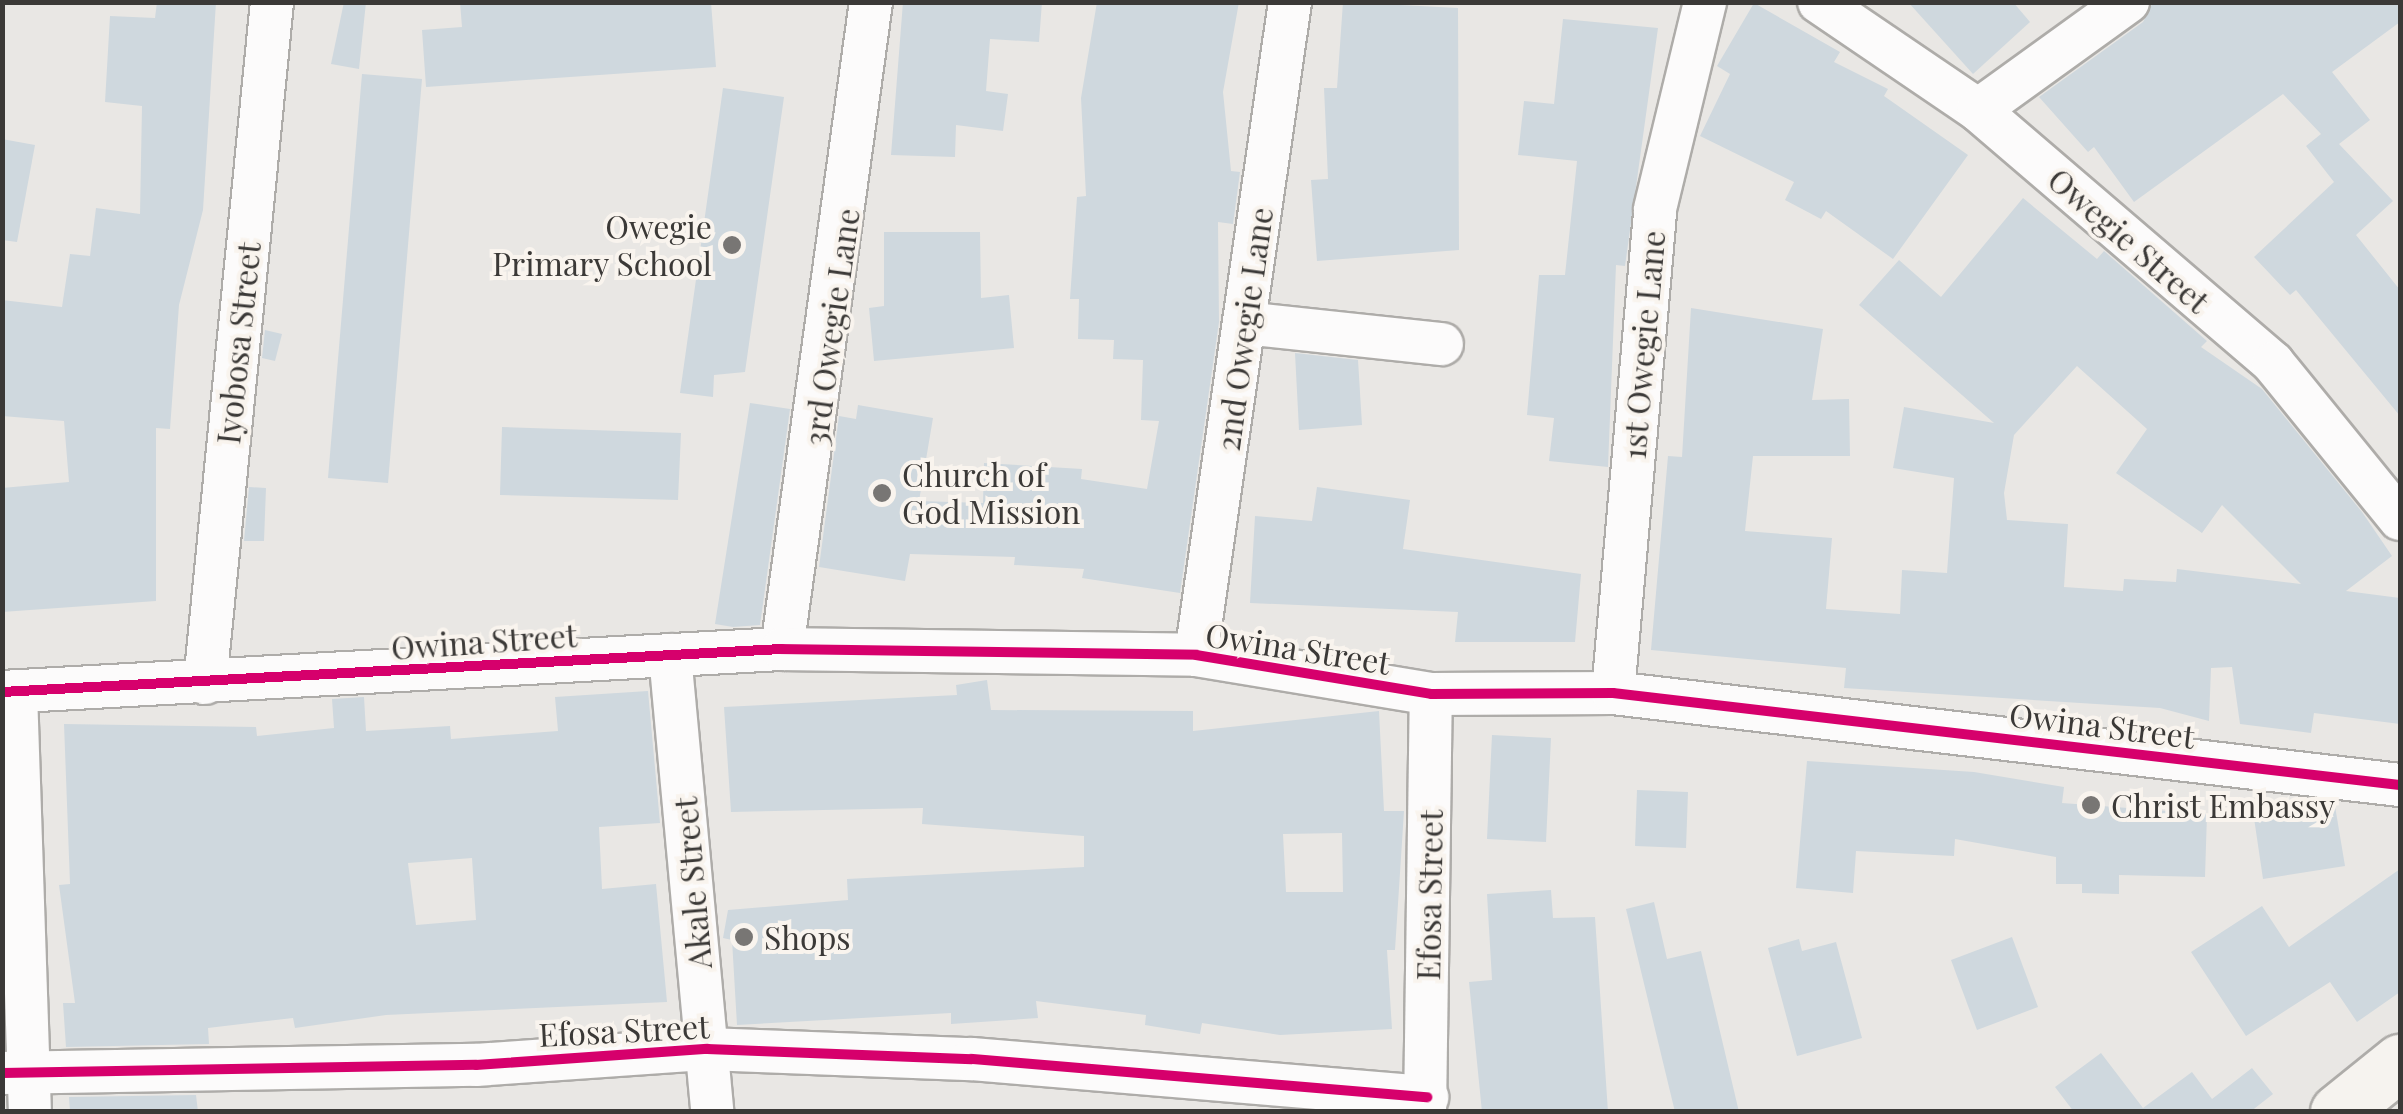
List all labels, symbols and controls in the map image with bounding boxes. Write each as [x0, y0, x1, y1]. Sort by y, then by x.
street label: Owegie Street [2041, 160, 2217, 320]
street label: 2nd Owegie Lane [1208, 205, 1280, 453]
street label: 3rd Owegie Lane [795, 206, 867, 448]
place label: Owegie Primary School [491, 208, 712, 283]
street label: 1st Owegie Lane [1614, 229, 1672, 461]
marker: Owegie Primary School [721, 234, 743, 256]
street label: Iyobosa Street [208, 240, 268, 446]
place label: Church of God Mission [902, 456, 1080, 531]
marker: Church of God Mission [871, 482, 893, 504]
street label: Owina Street [1203, 614, 1393, 682]
street label: Owina Street [390, 615, 578, 667]
street label: Owina Street [2007, 695, 2197, 755]
place label: Christ Embassy [2111, 786, 2336, 824]
marker: Christ Embassy [2080, 794, 2102, 816]
street label: Akale Street [665, 796, 719, 970]
street label: Efosa Street [1408, 809, 1450, 981]
place label: Shops [764, 918, 851, 956]
marker: Shops [733, 926, 755, 948]
street label: Efosa Street [537, 1006, 711, 1054]

